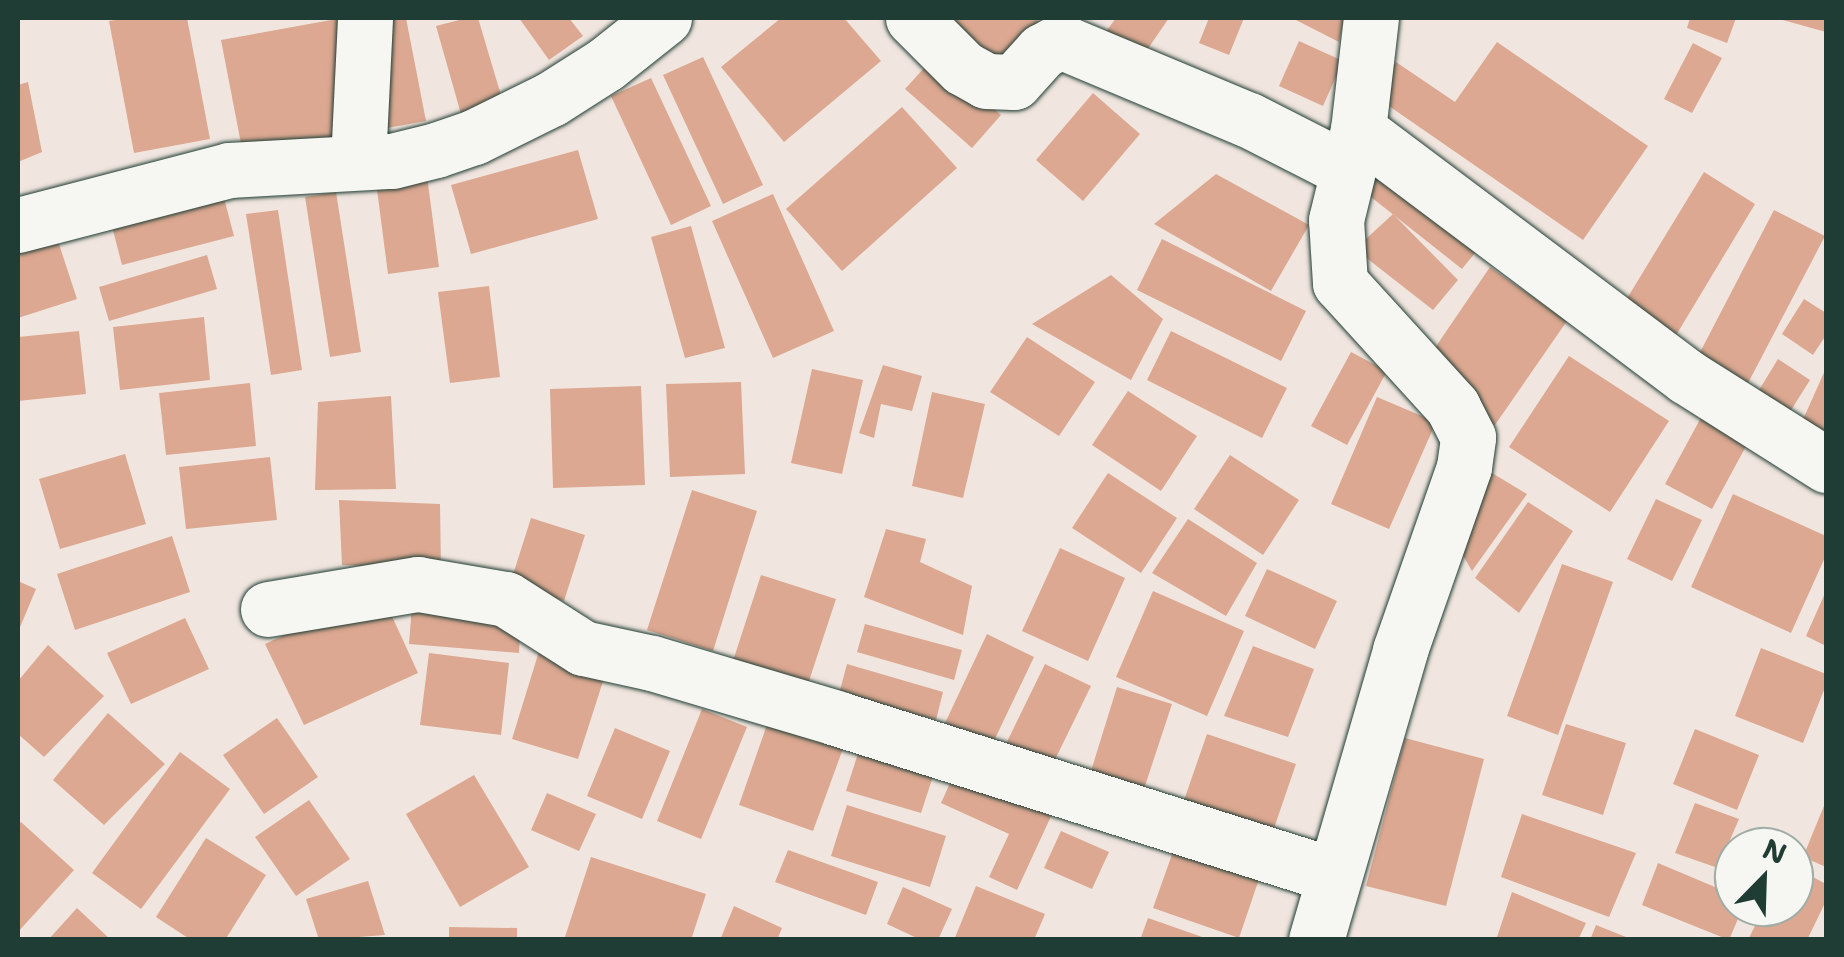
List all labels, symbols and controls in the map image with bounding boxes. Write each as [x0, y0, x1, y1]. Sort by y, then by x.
north arrow [1714, 827, 1814, 927]
text: N [1757, 829, 1793, 873]

